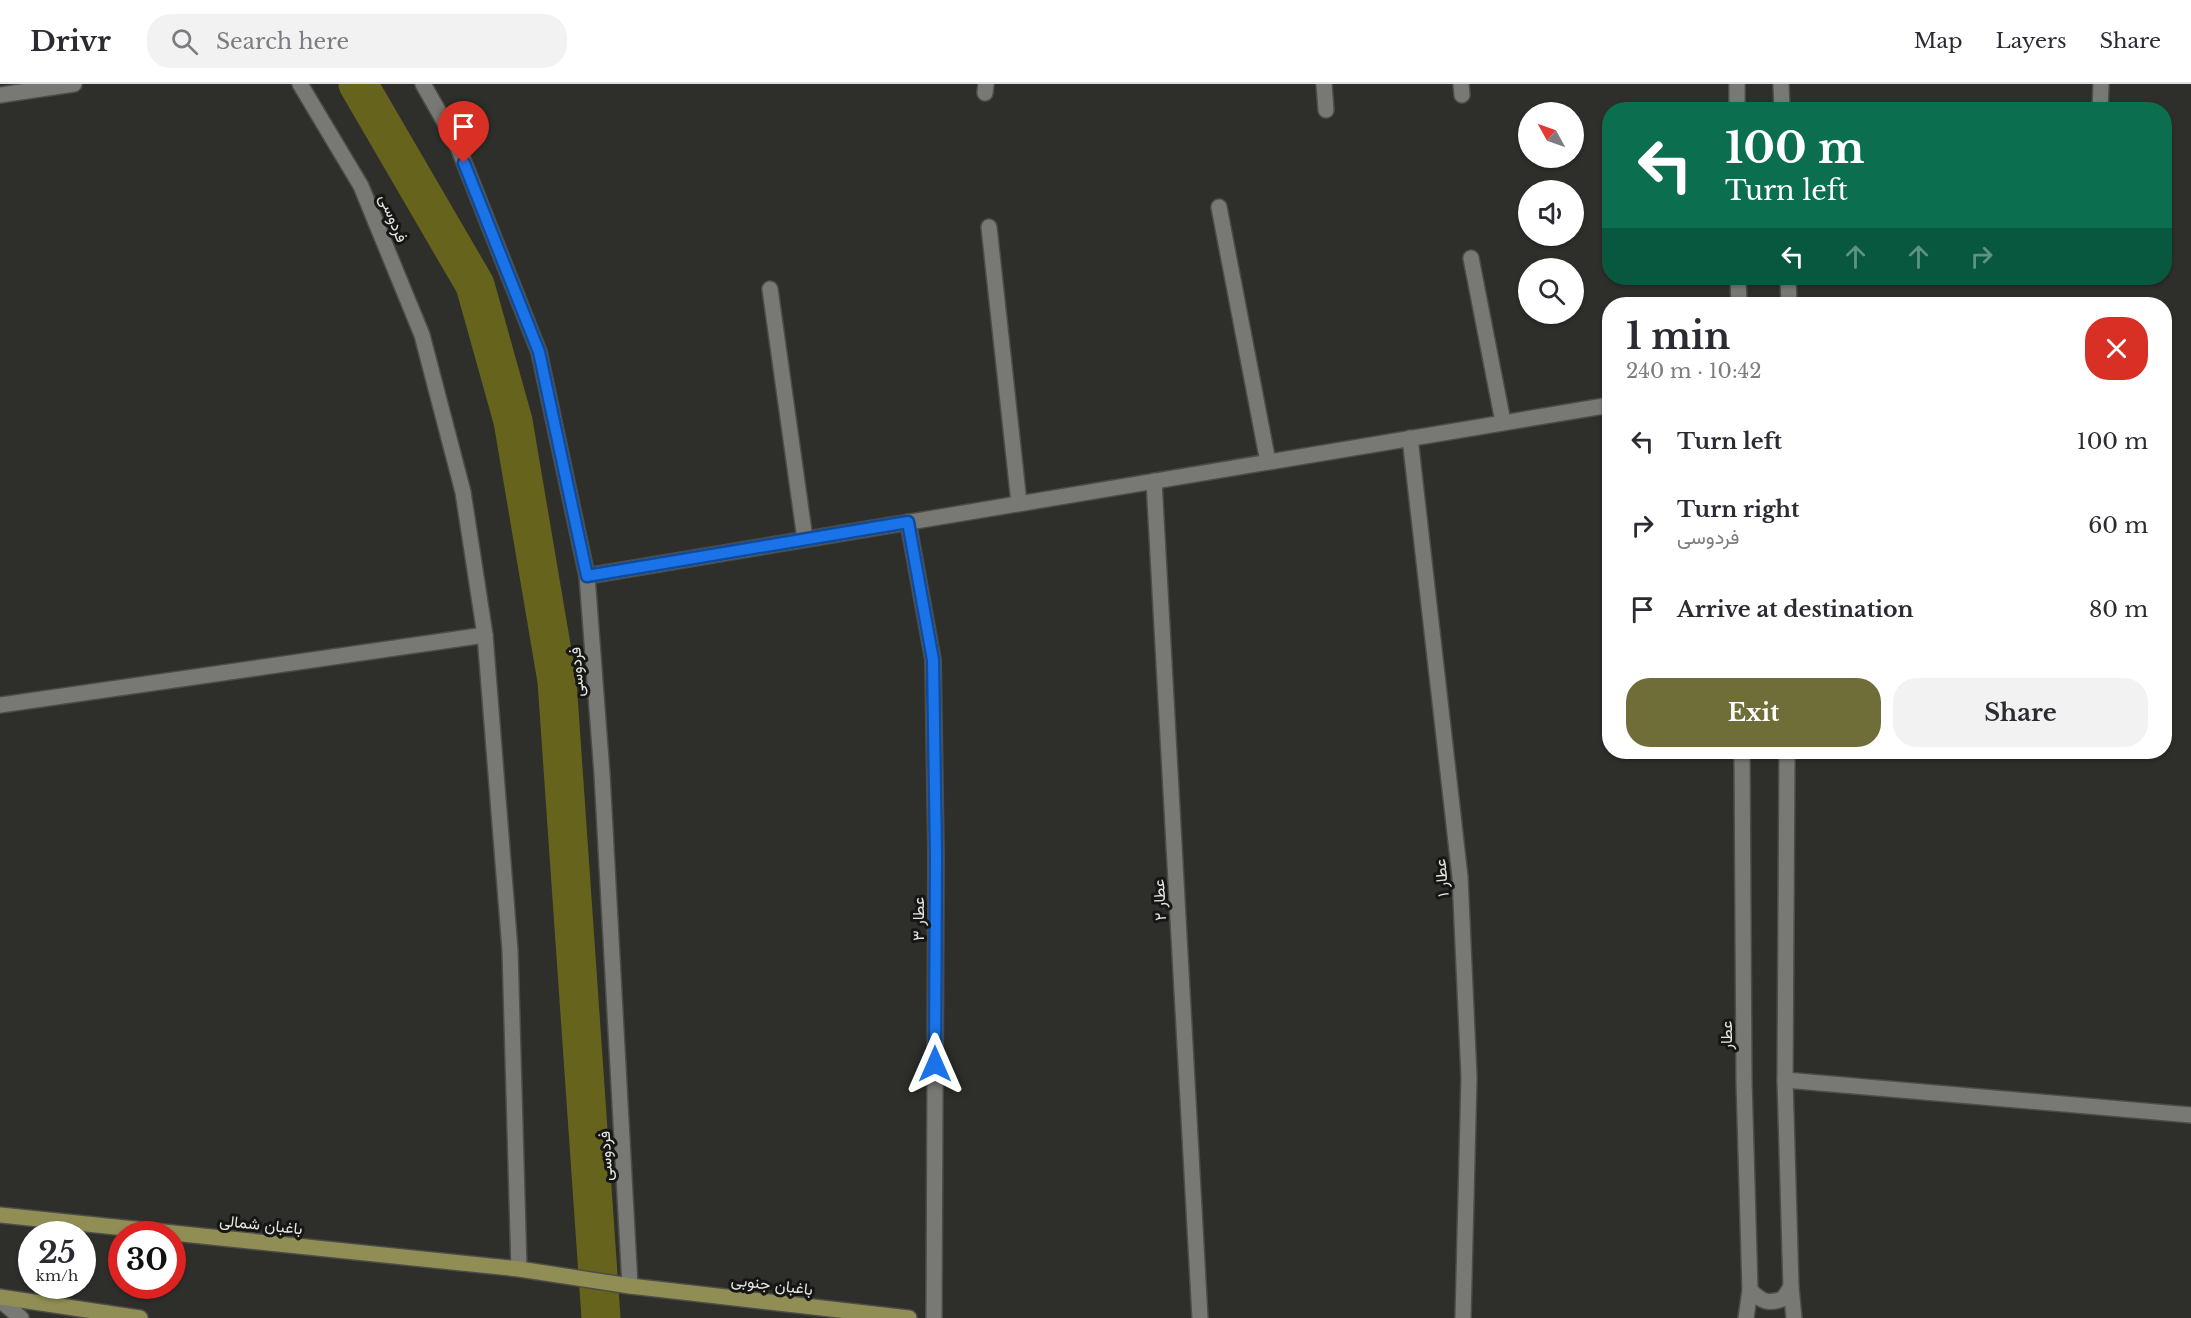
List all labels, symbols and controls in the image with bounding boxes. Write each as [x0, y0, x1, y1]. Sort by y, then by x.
search box [147, 14, 567, 68]
text: Drivr [30, 24, 111, 59]
icon: search [168, 25, 201, 58]
text: Search here [216, 28, 349, 55]
text: Map [1914, 28, 1963, 54]
text: Layers [1996, 28, 2067, 54]
text: Share [2100, 28, 2161, 54]
pin [438, 101, 489, 163]
north arrow [1518, 102, 1584, 168]
map controls [1518, 102, 1584, 324]
icon: arrive [447, 110, 480, 143]
text: 100 m [1725, 122, 1864, 174]
icon: left [1626, 126, 1704, 204]
text: Turn left [1725, 174, 1848, 207]
button: sound [1518, 180, 1584, 246]
street label: فردوسی [374, 191, 413, 245]
icon: left [1776, 240, 1809, 273]
icon: ahead [1839, 240, 1872, 273]
icon: ahead [1902, 240, 1935, 273]
icon: right [1965, 240, 1998, 273]
button: search [1518, 258, 1584, 324]
text: 1 min [1626, 314, 1730, 359]
button: close [2085, 317, 2148, 380]
text: 240 m · 10:42 [1626, 359, 1762, 383]
icon: left [1626, 425, 1659, 458]
text: Turn left [1677, 428, 1782, 455]
text: 100 m [2077, 428, 2148, 455]
text: Turn right [1677, 496, 1799, 523]
icon: right [1626, 509, 1659, 542]
text: 60 m [2088, 512, 2148, 539]
text: فردوسی [1677, 525, 1740, 549]
icon: arrive [1626, 593, 1659, 626]
text: Arrive at destination [1677, 596, 1914, 623]
text: 80 m [2089, 596, 2148, 623]
street label: فردوسی [564, 646, 589, 698]
button: Exit [1626, 678, 1881, 747]
button: Share [1893, 678, 2148, 747]
street label: عطار ۱ [1429, 858, 1454, 898]
street label: عطار ۲ [1148, 879, 1171, 921]
street label: عطار ۳ [908, 897, 929, 941]
street label: عطار [1716, 1021, 1737, 1050]
position arrow [903, 1032, 967, 1096]
street label: فردوسی [594, 1130, 617, 1181]
street label: باغبان شمالی [218, 1210, 304, 1239]
speed limit sign: 30 [108, 1221, 186, 1299]
text: 25 [38, 1234, 76, 1271]
text: km/h [36, 1266, 78, 1285]
street label: باغبان جنوبی [730, 1269, 814, 1300]

